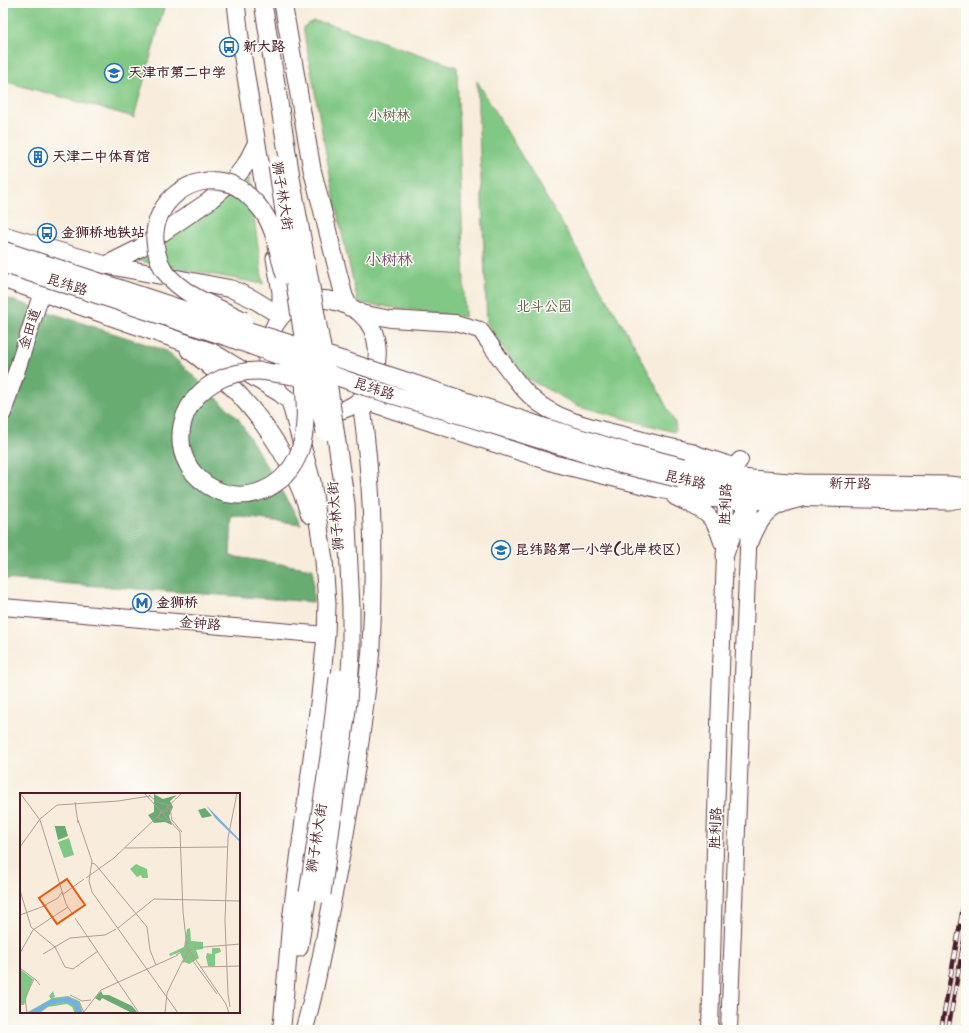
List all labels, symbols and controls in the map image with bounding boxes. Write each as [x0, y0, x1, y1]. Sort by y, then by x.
bus stop icon: 新大路 [218, 36, 240, 58]
place label: 新大路 [243, 36, 285, 58]
school or university icon: 天津市第二中学 [103, 62, 125, 84]
place label: 天津市第二中学 [128, 62, 226, 84]
park label: 小树林 [368, 105, 411, 127]
building icon: 天津二中体育馆 [27, 146, 49, 168]
place label: 天津二中体育馆 [52, 146, 150, 168]
street label: 狮子林大街 [266, 160, 298, 232]
bus stop icon: 金狮桥地铁站 [36, 222, 58, 244]
place label: 金狮桥地铁站 [61, 222, 145, 244]
district label: 小树林 [365, 248, 413, 273]
street label: 昆纬路 [44, 268, 90, 302]
park label: 北斗公园 [516, 296, 572, 318]
street label: 金田道 [13, 306, 47, 352]
street label: 昆纬路 [351, 372, 397, 406]
street label: 昆纬路 [662, 465, 708, 495]
street label: 新开路 [829, 473, 871, 495]
street label: 狮子林大街 [322, 480, 350, 552]
street label: 胜利路 [714, 483, 738, 525]
school or university icon: 昆纬路第一小学(北岸校区） [490, 539, 512, 561]
place label: 昆纬路第一小学(北岸校区） [515, 539, 690, 561]
metro station icon: 金狮桥 [131, 592, 153, 614]
place label: 金狮桥 [156, 592, 198, 614]
street label: 金钟路 [178, 611, 222, 637]
inset map [20, 793, 240, 1013]
street label: 狮子林大街 [301, 802, 333, 874]
street label: 胜利路 [704, 807, 728, 849]

